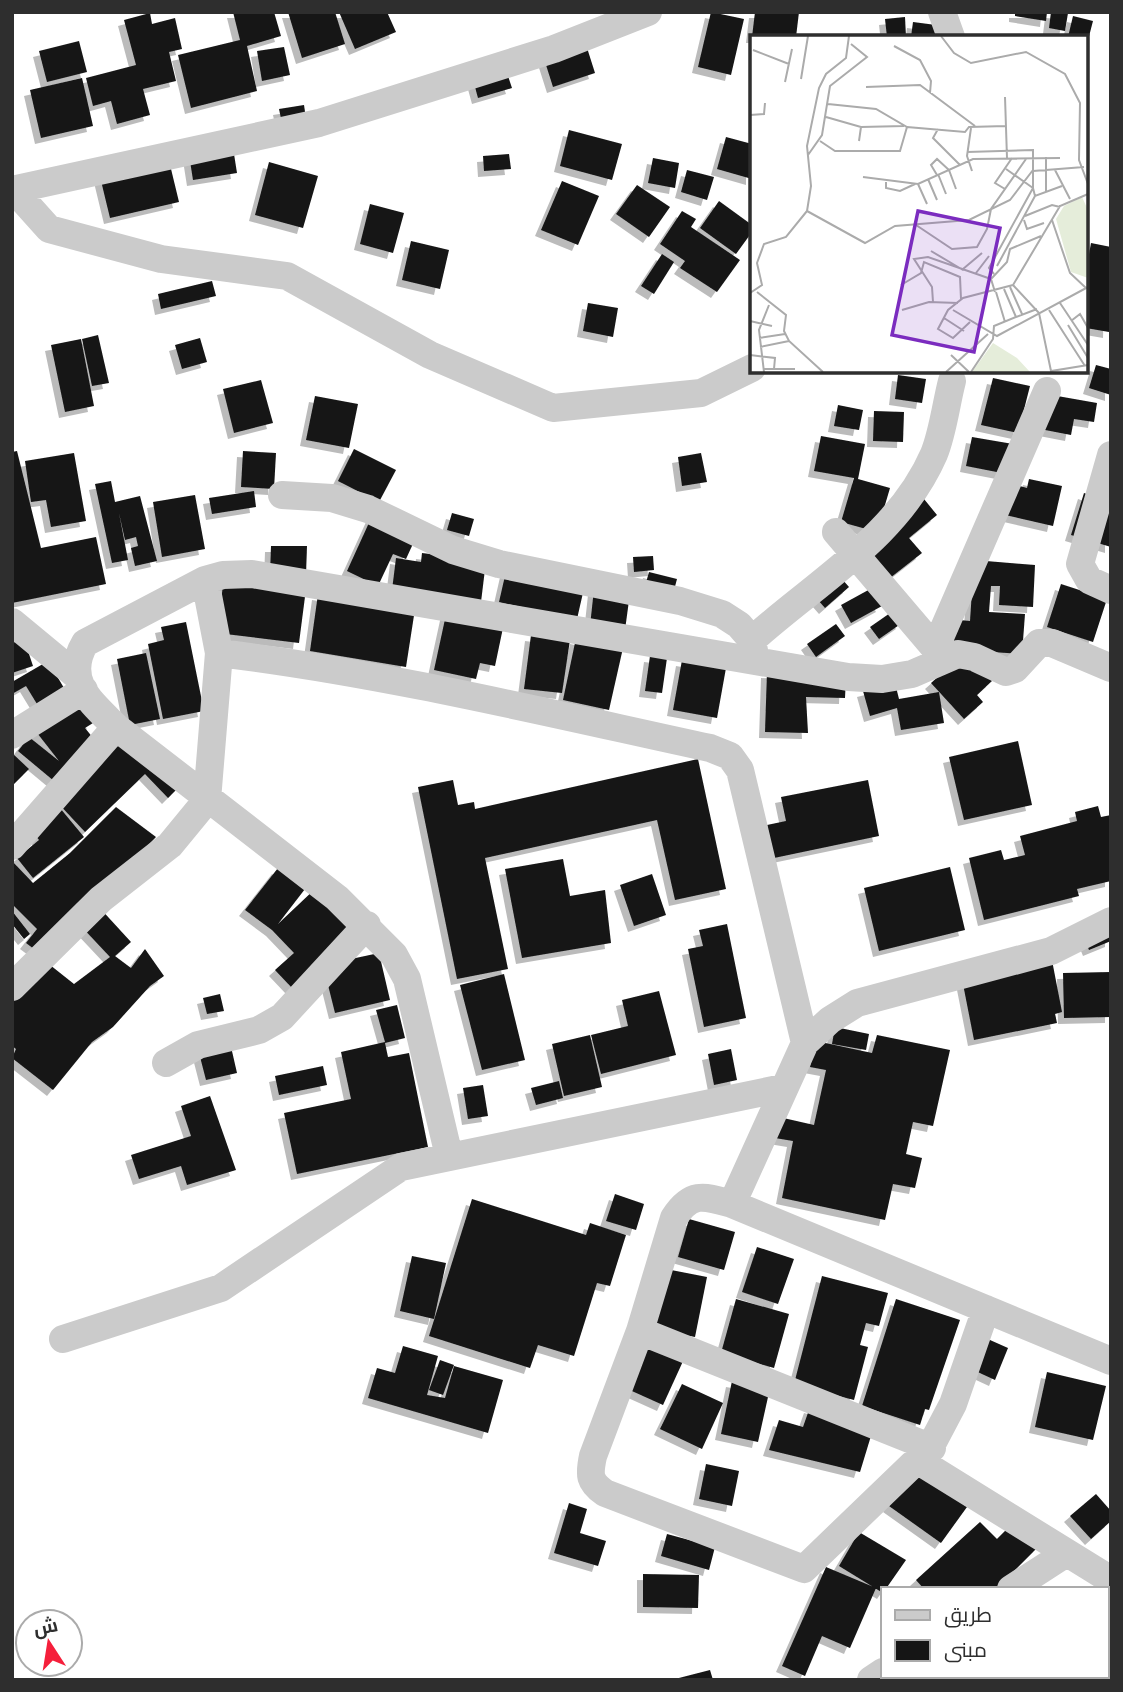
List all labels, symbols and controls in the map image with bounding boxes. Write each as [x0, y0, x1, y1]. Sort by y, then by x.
inset map [750, 35, 1088, 373]
legend [881, 1587, 1109, 1678]
text: طريق [944, 1602, 992, 1628]
north arrow [14, 1608, 84, 1678]
text: ش [31, 1613, 60, 1641]
text: مبنى [944, 1637, 987, 1663]

